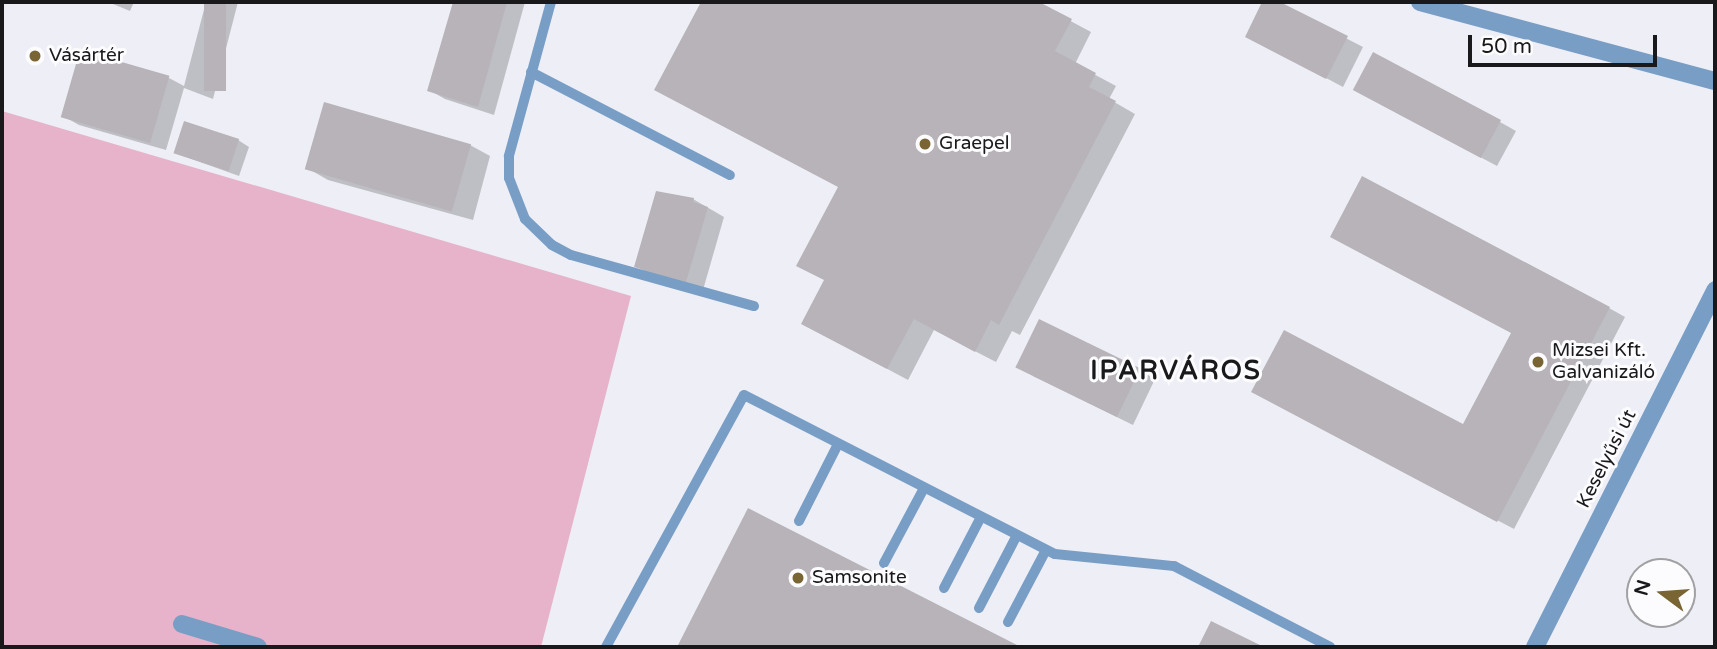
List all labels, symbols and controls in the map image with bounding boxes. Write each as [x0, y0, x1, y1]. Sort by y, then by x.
scale bar [1472, 21, 1661, 65]
text: 50 m [1481, 34, 1532, 59]
place label: Vásártér [49, 45, 124, 67]
marker: Vásártér [27, 48, 43, 64]
place label: Graepel [939, 133, 1010, 155]
marker: Graepel [917, 136, 933, 152]
place label: Mizsei Kft. Galvanizáló [1552, 340, 1655, 384]
marker: Mizsei Kft. Galvanizáló [1530, 354, 1546, 370]
district label: IPARVÁROS [1091, 355, 1261, 387]
street label: Keselyűsi út [1572, 406, 1642, 512]
north arrow [1626, 558, 1696, 628]
place label: Samsonite [812, 567, 907, 589]
marker: Samsonite [790, 570, 806, 586]
text: N [1630, 577, 1655, 598]

